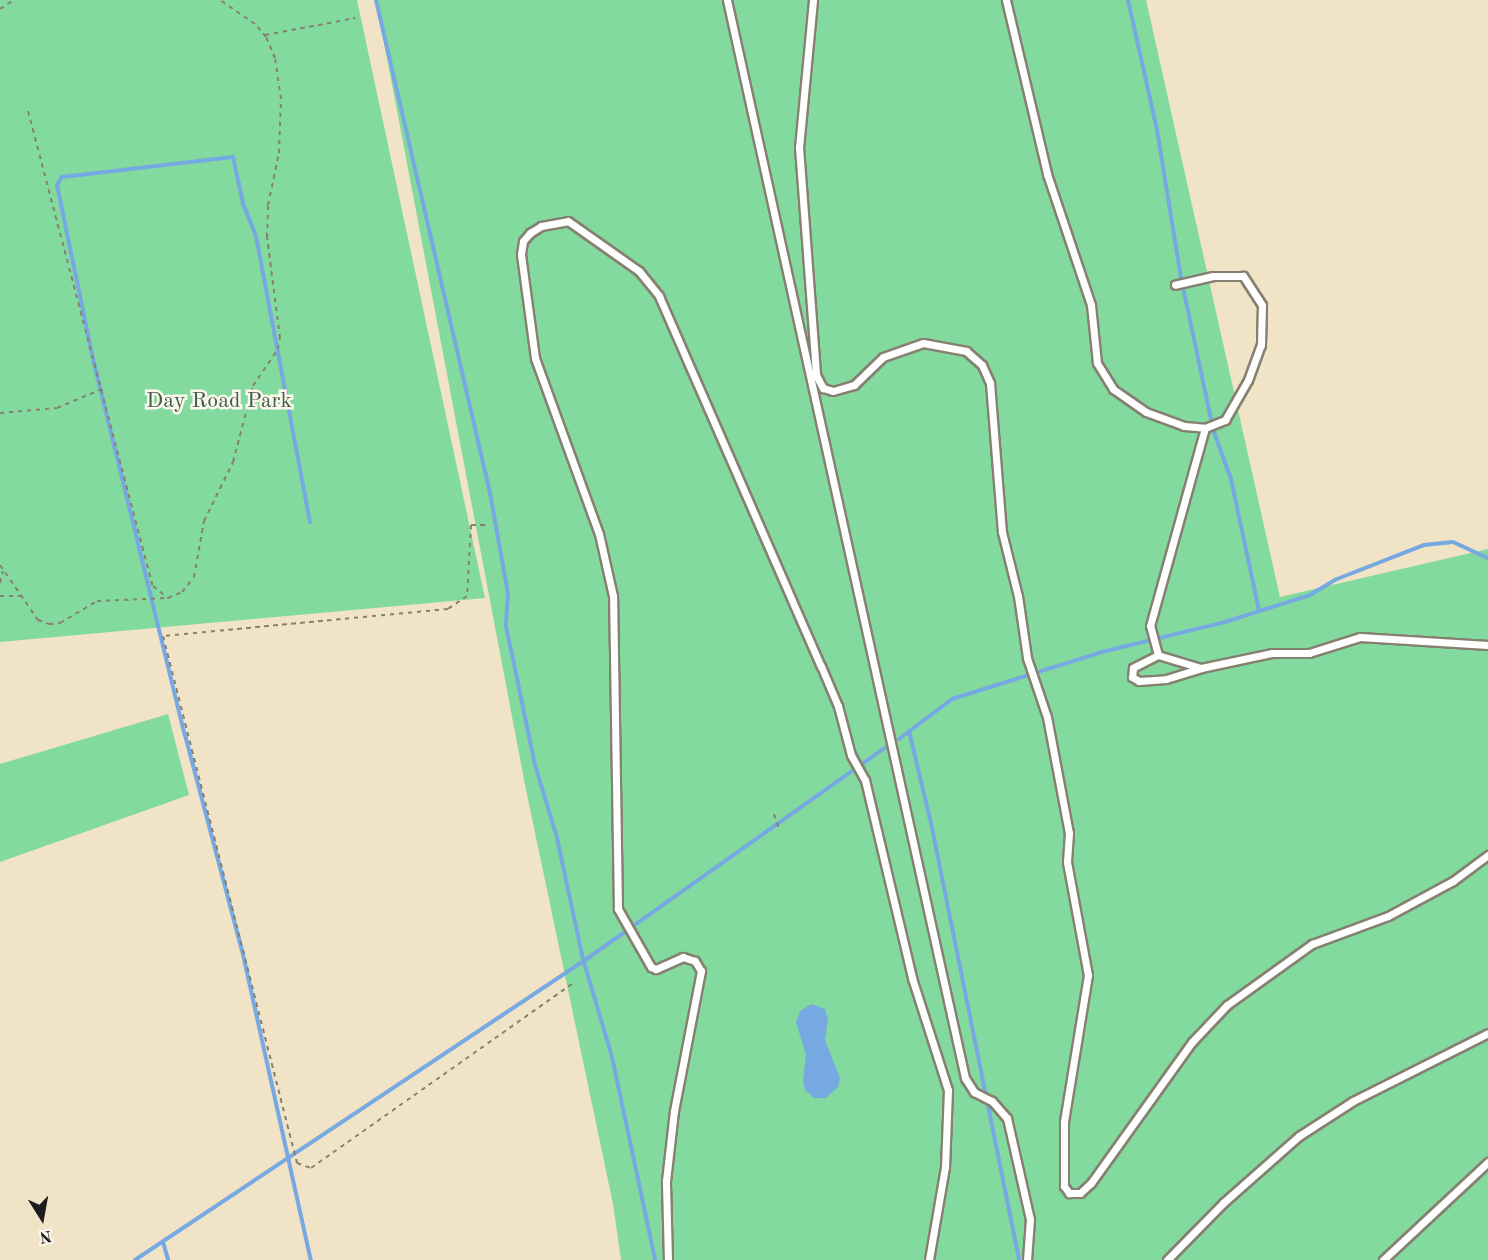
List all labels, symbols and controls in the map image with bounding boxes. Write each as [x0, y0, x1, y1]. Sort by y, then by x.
park label: Day Road Park [146, 389, 292, 415]
north arrow [12, 1188, 72, 1248]
text: N [38, 1227, 53, 1245]

